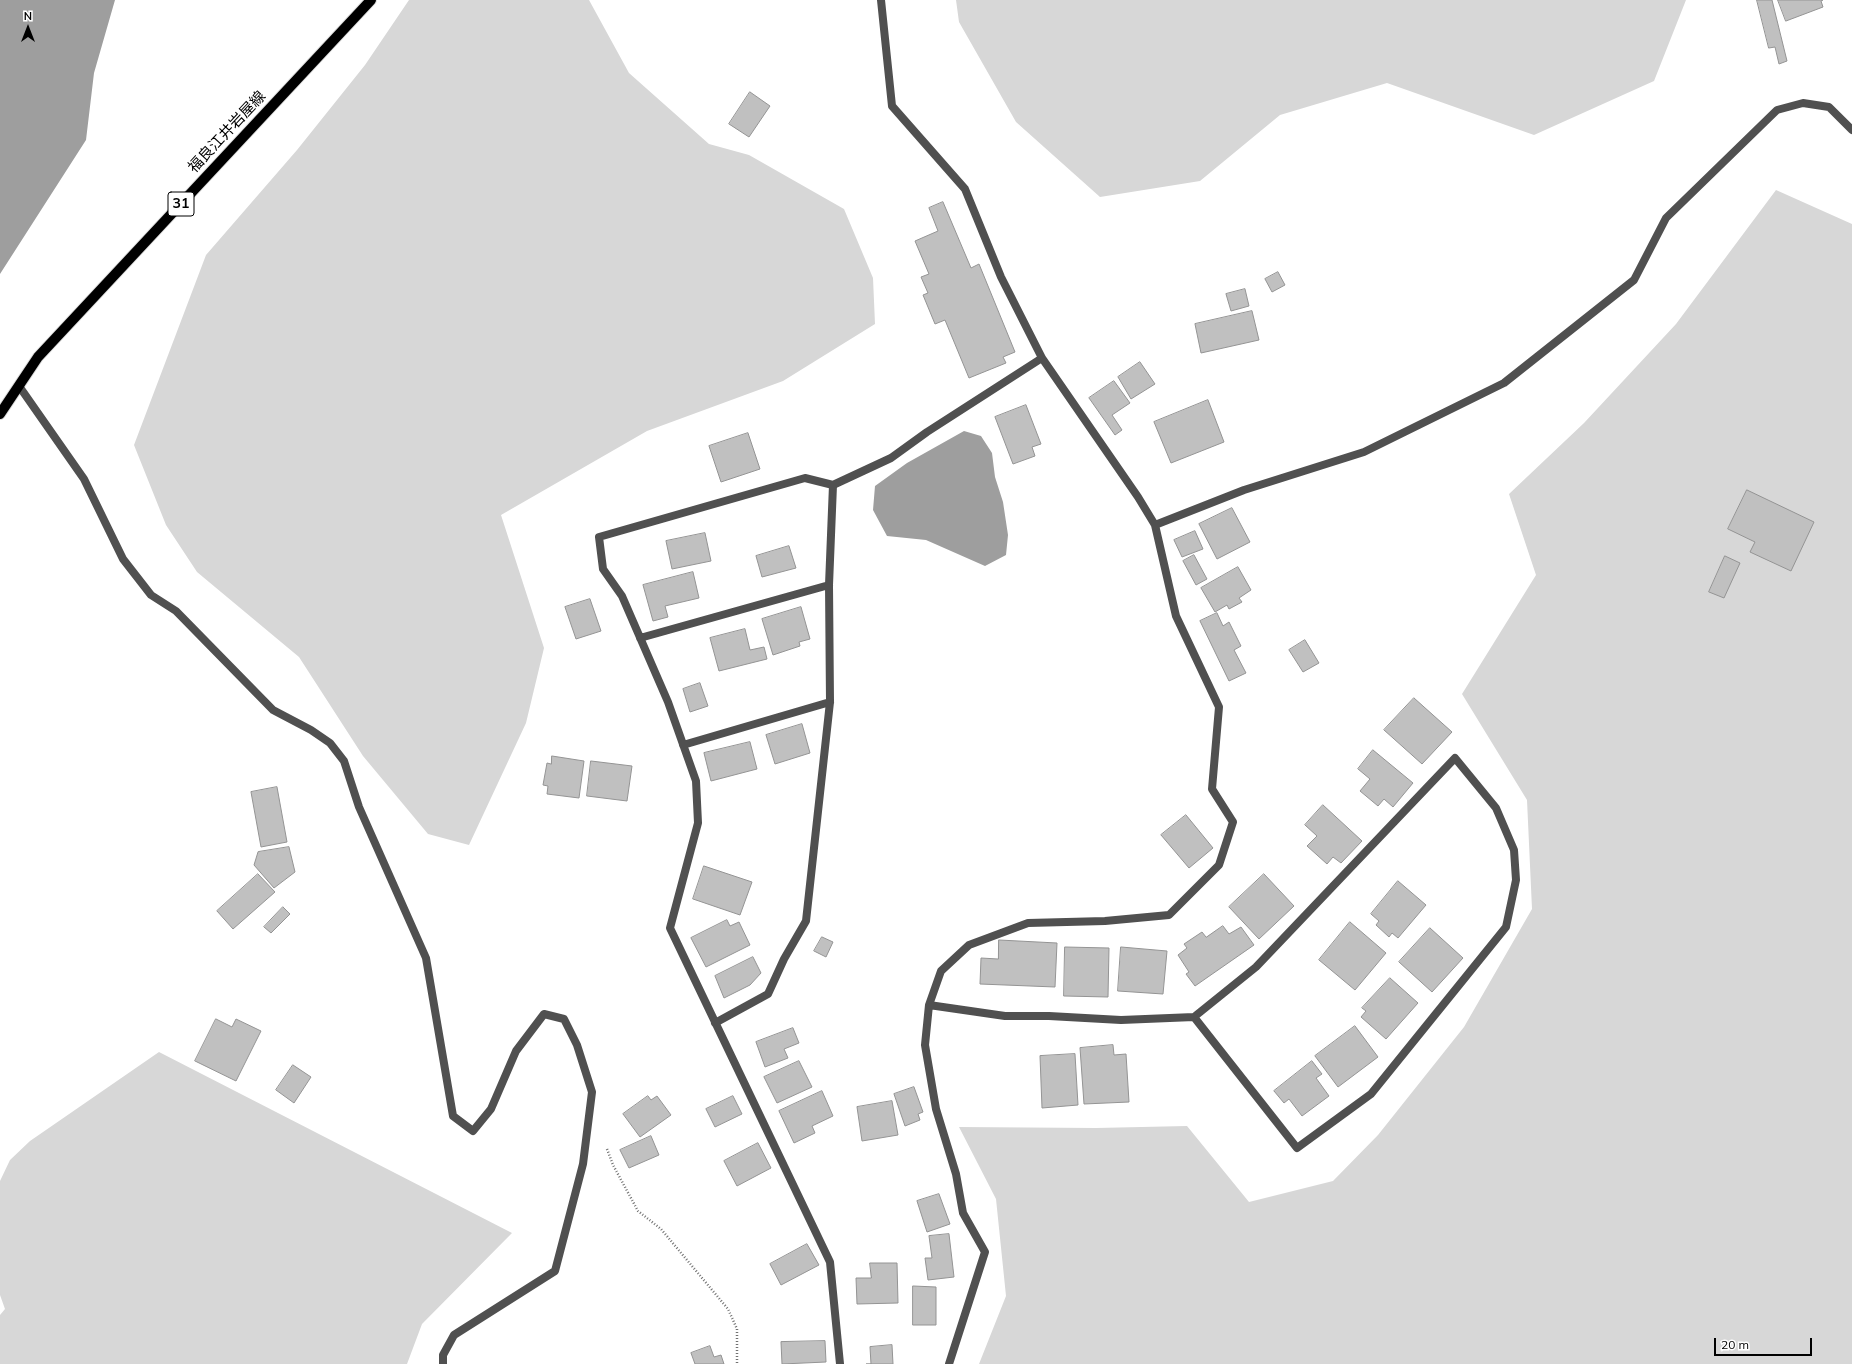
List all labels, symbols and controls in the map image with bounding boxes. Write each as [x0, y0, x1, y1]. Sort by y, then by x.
north arrow [8, 8, 48, 48]
text: N [24, 9, 32, 23]
street label: 福良江井岩屋線 [185, 87, 269, 177]
road number: 31 [168, 192, 194, 216]
scale bar [1716, 1330, 1814, 1356]
text: 20 m [1721, 1337, 1749, 1352]

